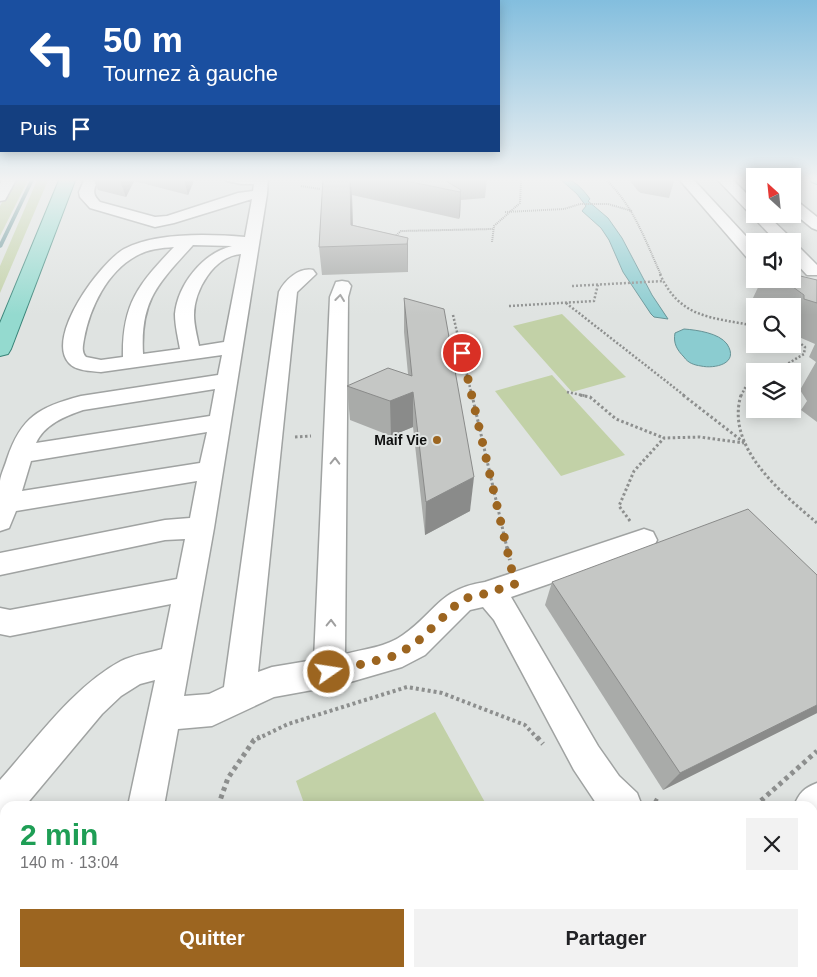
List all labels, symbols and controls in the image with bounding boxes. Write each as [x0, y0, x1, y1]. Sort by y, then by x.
icon: left [20, 20, 85, 85]
text: 50 m [103, 20, 183, 59]
text: Tournez à gauche [103, 61, 278, 86]
icon: arrive [67, 115, 95, 143]
text: Puis [20, 118, 57, 139]
north arrow [746, 168, 801, 222]
map controls [746, 168, 801, 418]
button: sound [746, 233, 801, 288]
one-way arrow [334, 294, 345, 302]
button: search [746, 298, 801, 353]
pin [441, 332, 483, 374]
icon: arrive [448, 339, 476, 367]
button: layers [746, 363, 801, 418]
place label: Maif Vie [374, 432, 427, 448]
marker: Maif Vie [431, 434, 443, 446]
one-way arrow [330, 456, 340, 464]
one-way arrow [325, 619, 336, 627]
position arrow [302, 645, 354, 697]
text: 2 min [20, 818, 98, 851]
button: close [746, 818, 798, 870]
text: 140 m · 13:04 [20, 854, 119, 871]
button: Quitter [20, 909, 404, 967]
button: Partager [414, 909, 798, 967]

